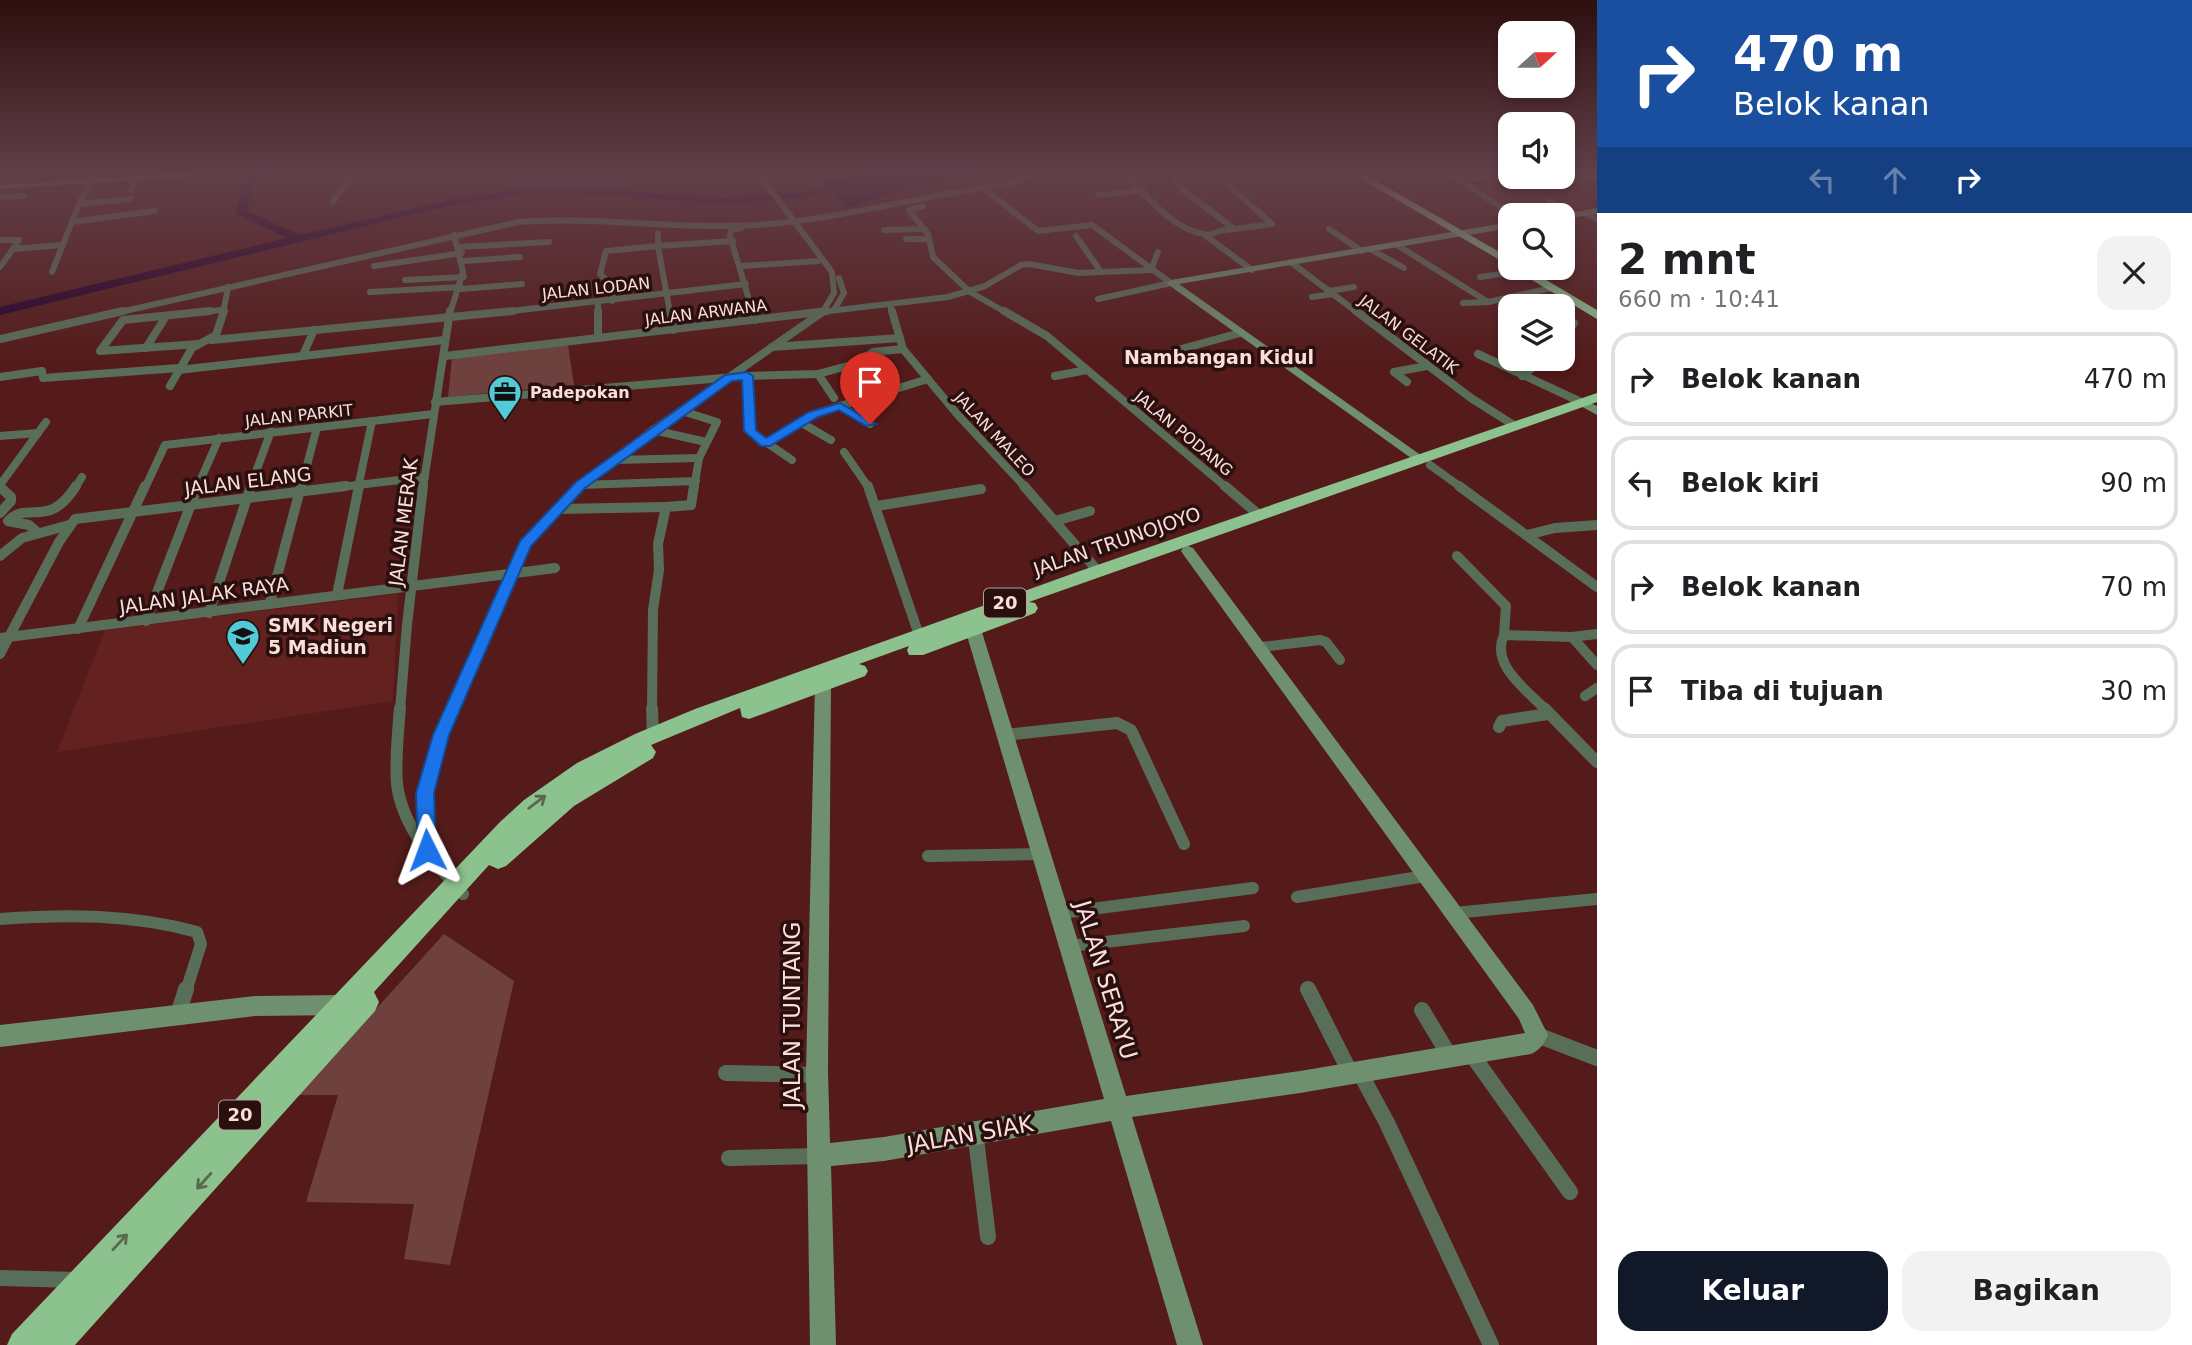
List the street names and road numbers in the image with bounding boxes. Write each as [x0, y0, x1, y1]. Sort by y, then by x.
street label: JALAN LODAN [540, 273, 651, 304]
street label: JALAN GELATIK [1355, 290, 1462, 378]
street label: JALAN ARWANA [643, 296, 768, 330]
street label: JALAN PODANG [1130, 386, 1237, 480]
street label: JALAN MALEO [950, 387, 1039, 481]
street label: JALAN PARKIT [243, 400, 354, 431]
street label: JALAN MERAK [384, 456, 422, 588]
street label: JALAN ELANG [182, 462, 313, 500]
street label: JALAN TRUNOJOYO [1030, 502, 1204, 580]
street label: JALAN JALAK RAYA [117, 572, 290, 618]
road number: 20 [984, 588, 1026, 618]
street label: JALAN SERAYU [1069, 896, 1143, 1063]
street label: JALAN TUNTANG [779, 922, 805, 1110]
road number: 20 [219, 1100, 261, 1130]
street label: JALAN SIAK [903, 1110, 1036, 1158]

